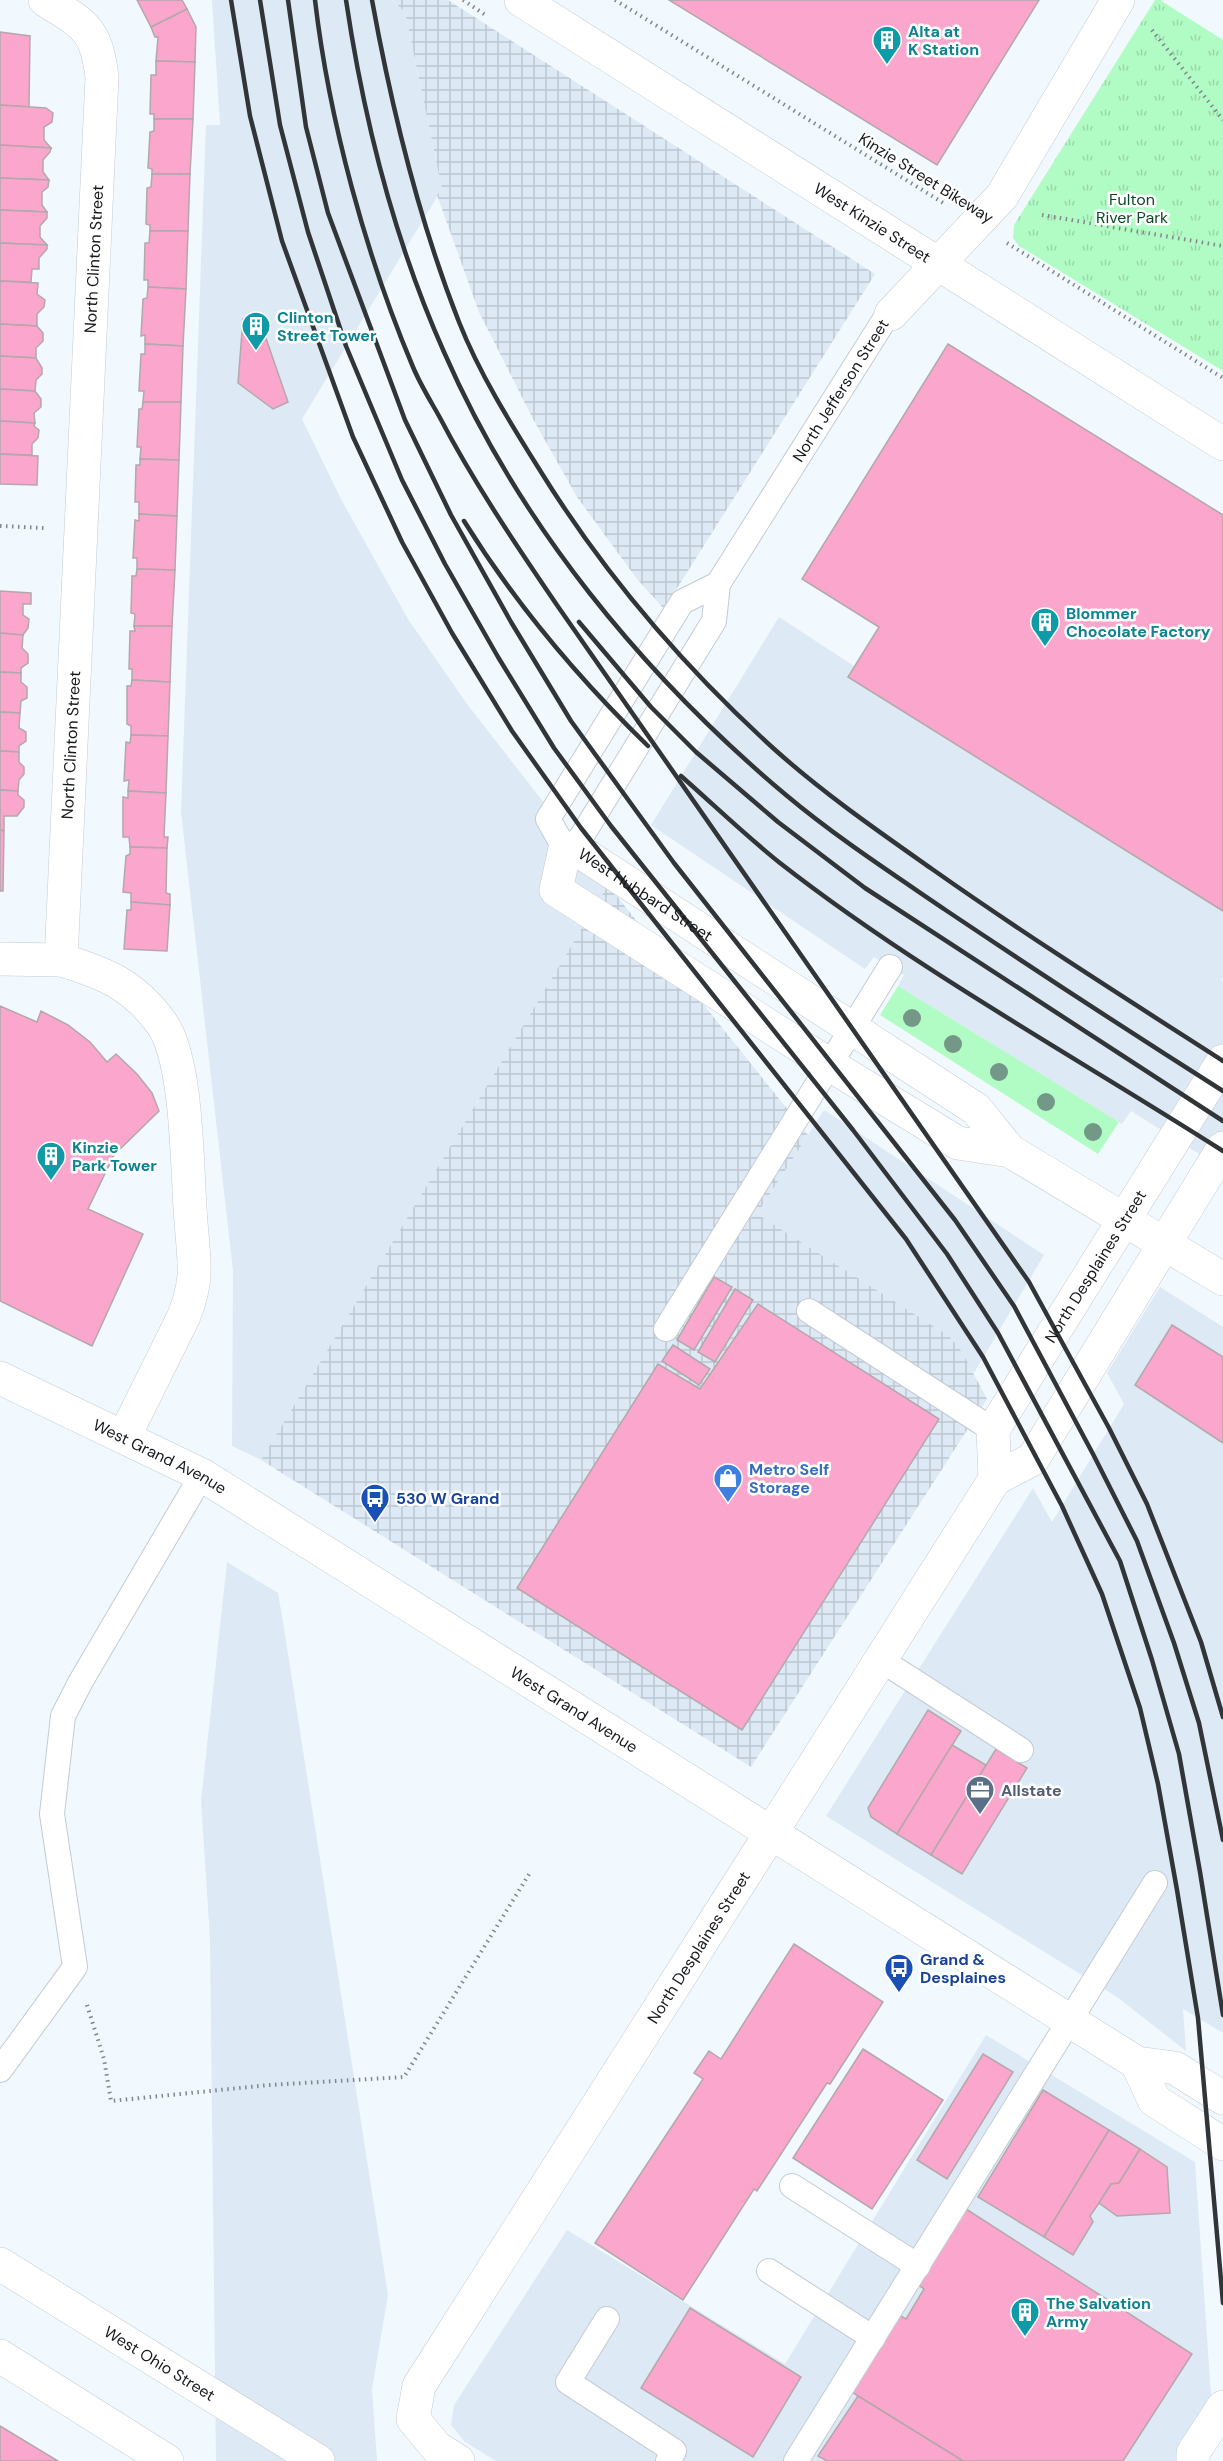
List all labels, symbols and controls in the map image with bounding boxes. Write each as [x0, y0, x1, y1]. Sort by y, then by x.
place label: Alta at K Station [908, 21, 979, 60]
building icon: Alta at K Station [871, 24, 903, 66]
street label: Kinzie Street Bikeway [854, 128, 998, 228]
street label: West Kinzie Street [810, 178, 935, 267]
street label: North Clinton Street [80, 184, 108, 334]
park label: Fulton River Park [1096, 189, 1168, 228]
place label: Clinton Street Tower [277, 307, 377, 346]
building icon: Clinton Street Tower [240, 310, 272, 352]
street label: North Jefferson Street [787, 315, 893, 466]
place label: Blommer Chocolate Factory [1066, 603, 1211, 642]
building icon: Blommer Chocolate Factory [1029, 606, 1061, 648]
street label: North Clinton Street [57, 670, 85, 820]
street label: West Hubbard Street [574, 843, 717, 946]
place label: Kinzie Park Tower [72, 1137, 157, 1176]
building icon: Kinzie Park Tower [35, 1140, 67, 1182]
street label: North Desplaines Street [1039, 1186, 1151, 1347]
street label: West Grand Avenue [90, 1414, 231, 1498]
place label: Metro Self Storage [749, 1459, 829, 1498]
shop icon: Metro Self Storage [712, 1462, 744, 1504]
bus stop icon: 530 W Grand [359, 1482, 391, 1524]
place label: 530 W Grand [396, 1488, 499, 1509]
street label: West Grand Avenue [507, 1661, 642, 1757]
office icon: Allstate [964, 1774, 996, 1816]
place label: Allstate [1001, 1780, 1062, 1801]
street label: North Desplaines Street [642, 1867, 755, 2027]
place label: Grand & Desplaines [920, 1949, 1006, 1988]
bus stop icon: Grand & Desplaines [883, 1952, 915, 1994]
place label: The Salvation Army [1046, 2293, 1151, 2332]
building icon: The Salvation Army [1009, 2296, 1041, 2338]
street label: West Ohio Street [100, 2321, 219, 2405]

